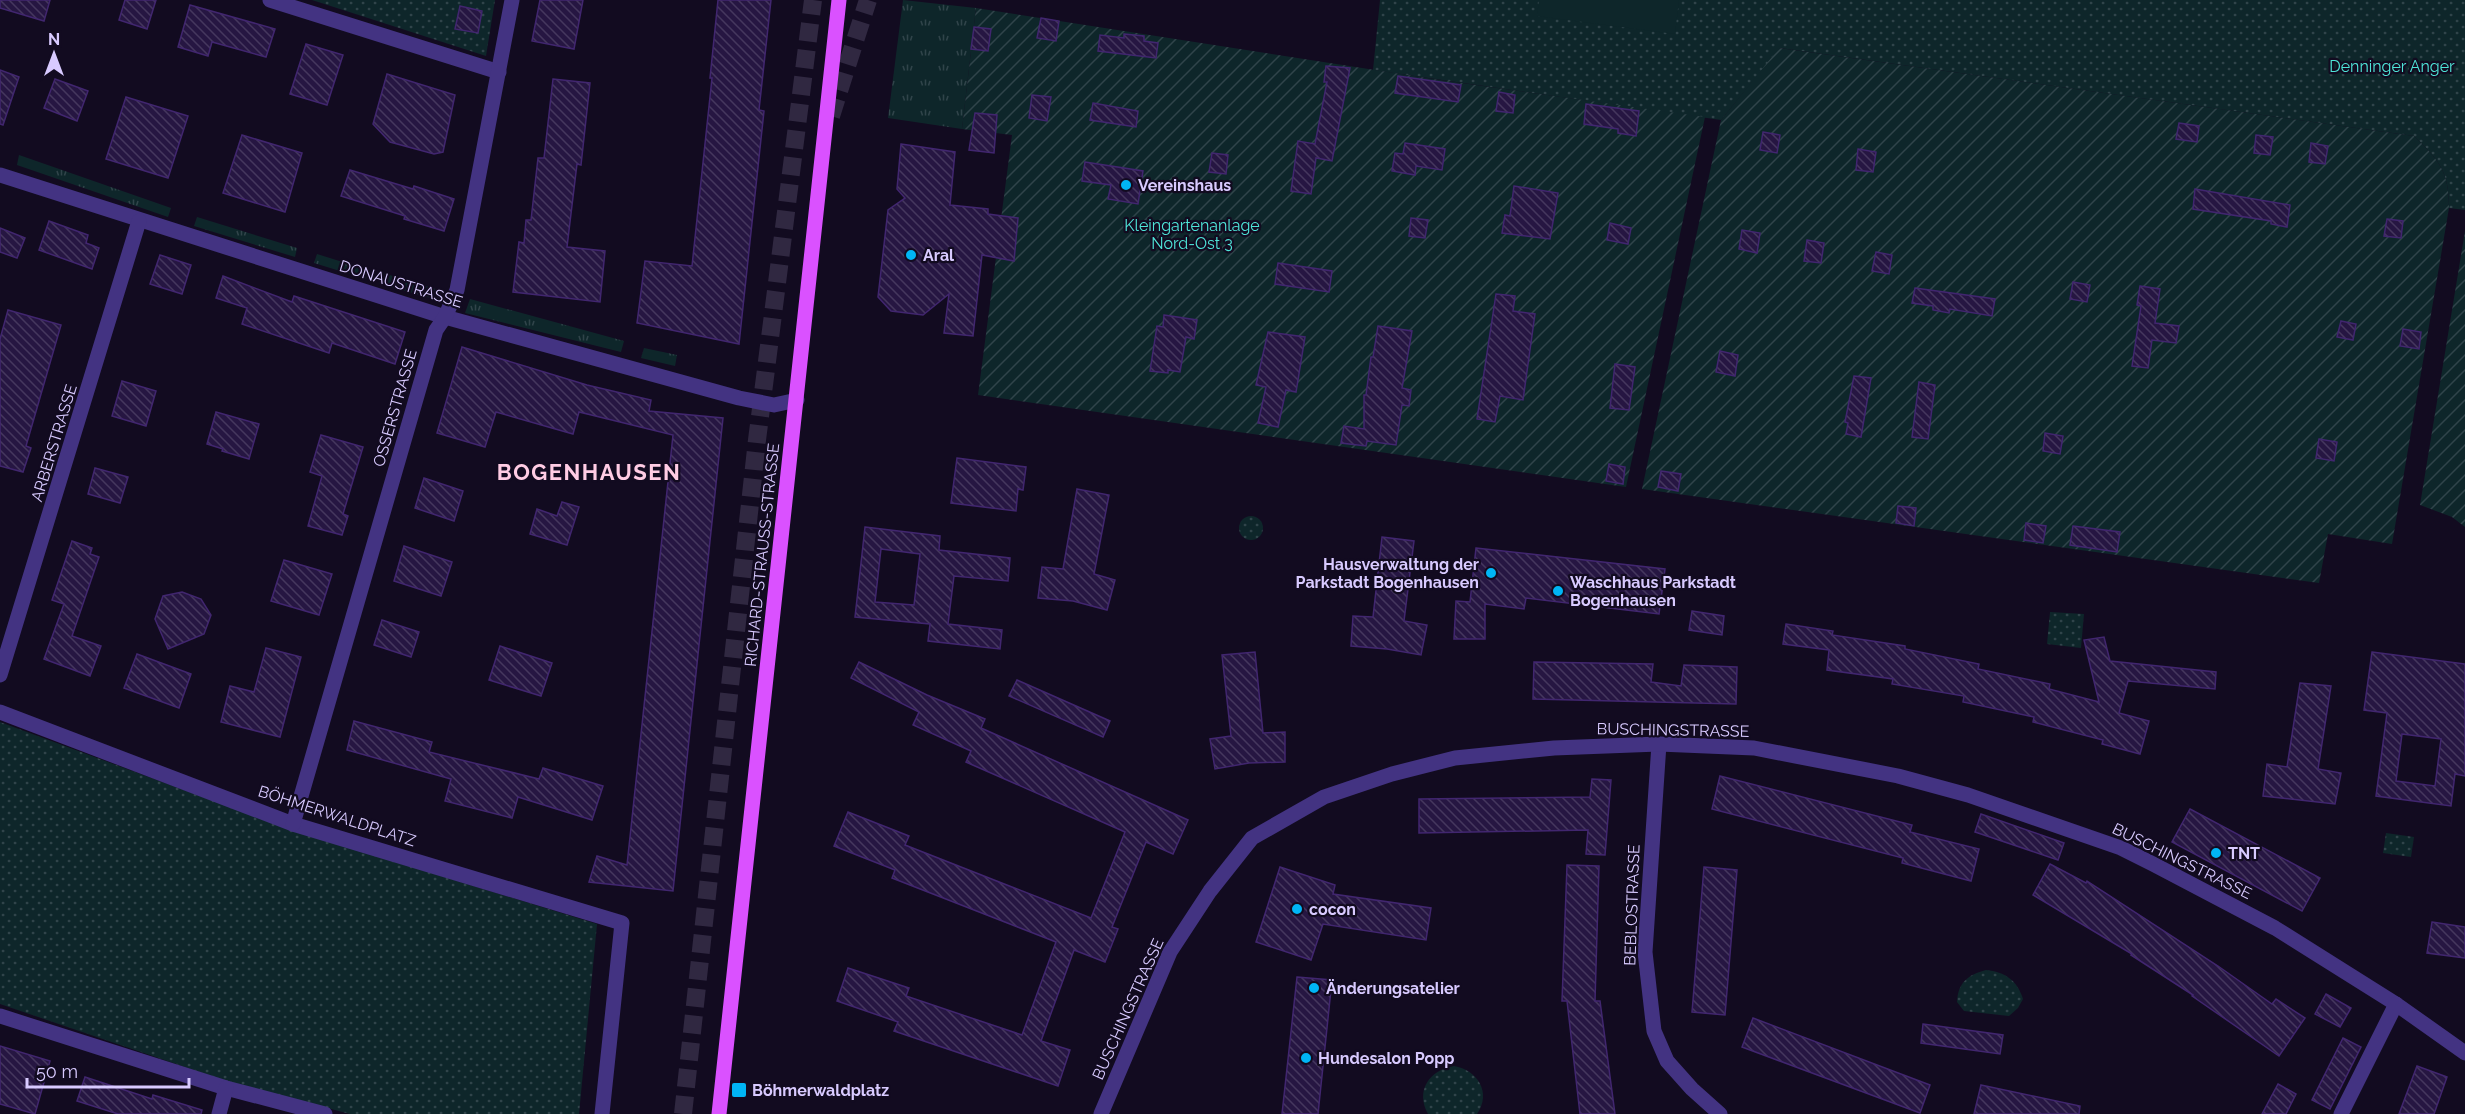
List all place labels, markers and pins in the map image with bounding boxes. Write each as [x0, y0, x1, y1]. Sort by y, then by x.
place label: Vereinshaus [1138, 176, 1231, 195]
marker: Vereinshaus [1119, 178, 1133, 192]
place label: Aral [923, 246, 955, 265]
marker: Aral [904, 248, 918, 262]
place label: Hausverwaltung der Parkstadt Bogenhausen [1296, 555, 1479, 592]
marker: Hausverwaltung der Parkstadt Bogenhausen [1484, 566, 1498, 580]
place label: Waschhaus Parkstadt Bogenhausen [1570, 573, 1736, 610]
marker: Waschhaus Parkstadt Bogenhausen [1551, 584, 1565, 598]
place label: TNT [2228, 844, 2260, 863]
marker: TNT [2209, 846, 2223, 860]
place label: cocon [1309, 900, 1356, 919]
marker: cocon [1290, 902, 1304, 916]
place label: Änderungsatelier [1326, 978, 1460, 998]
marker: Änderungsatelier [1307, 981, 1321, 995]
place label: Hundesalon Popp [1318, 1049, 1455, 1068]
marker: Hundesalon Popp [1299, 1051, 1313, 1065]
marker: Böhmerwaldplatz [730, 1081, 748, 1099]
place label: Böhmerwaldplatz [752, 1081, 889, 1100]

